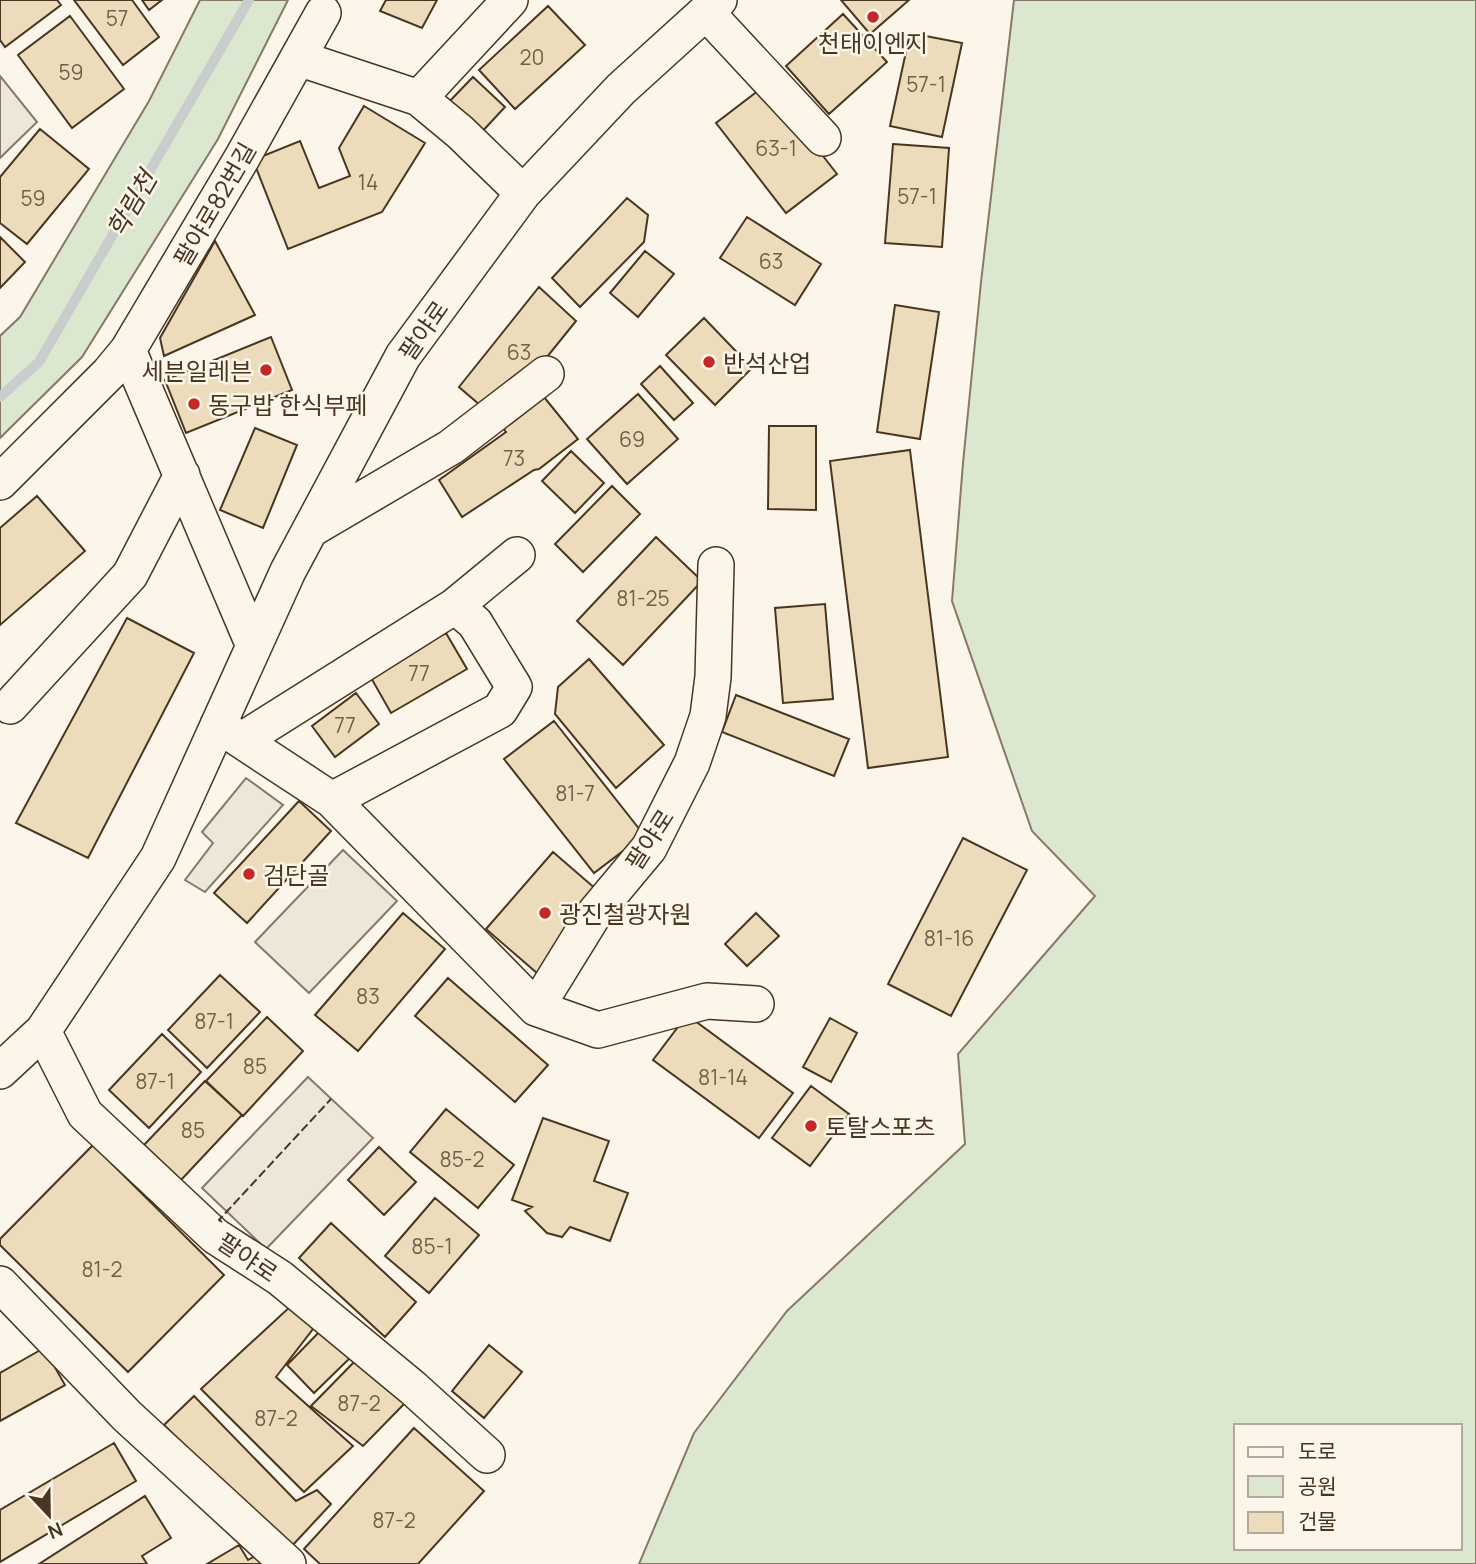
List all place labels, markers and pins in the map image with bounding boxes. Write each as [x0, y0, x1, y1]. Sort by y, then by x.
marker: 천태이엔지 [865, 9, 881, 25]
place label: 천태이엔지 [818, 26, 928, 59]
place label: 반석산업 [723, 346, 811, 379]
place label: 세븐일레븐 [142, 354, 252, 387]
marker: 반석산업 [701, 354, 717, 370]
marker: 세븐일레븐 [258, 362, 274, 378]
place label: 동구밥 한식부페 [208, 388, 367, 421]
marker: 동구밥 한식부페 [186, 396, 202, 412]
place label: 검단골 [263, 858, 329, 891]
marker: 검단골 [241, 866, 257, 882]
place label: 광진철광자원 [559, 897, 691, 930]
marker: 광진철광자원 [537, 905, 553, 921]
place label: 토탈스포츠 [825, 1110, 935, 1143]
marker: 토탈스포츠 [803, 1118, 819, 1134]

